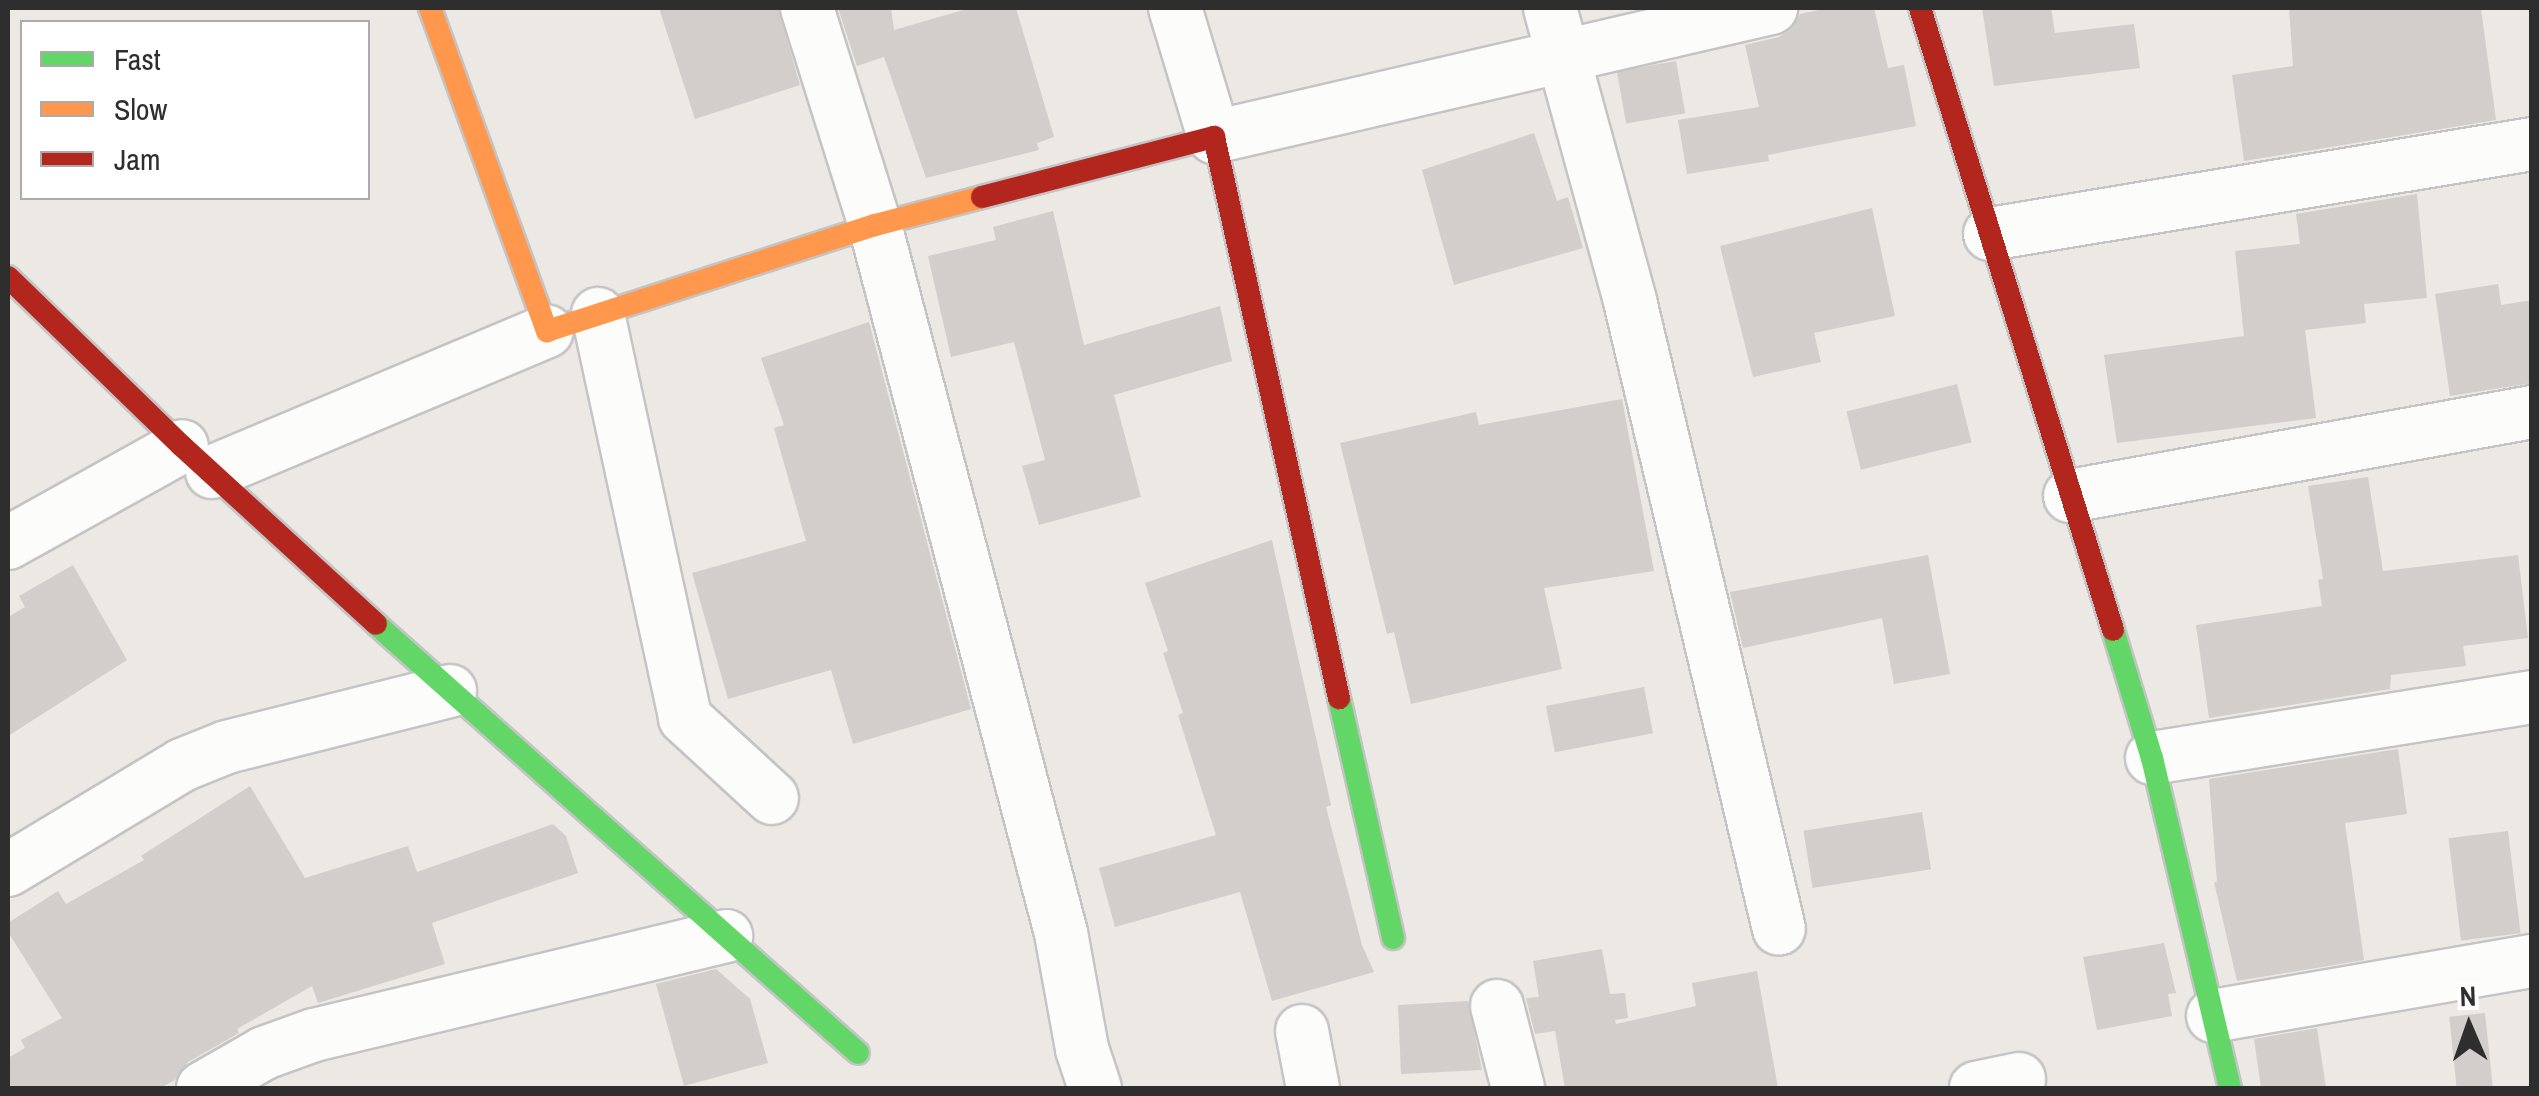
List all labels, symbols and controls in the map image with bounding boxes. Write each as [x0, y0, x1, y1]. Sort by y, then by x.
legend [20, 20, 370, 200]
text: Fast [114, 39, 161, 79]
text: Slow [114, 89, 167, 129]
text: Jam [114, 139, 160, 179]
north arrow [2419, 976, 2519, 1076]
text: N [2459, 977, 2477, 1015]

